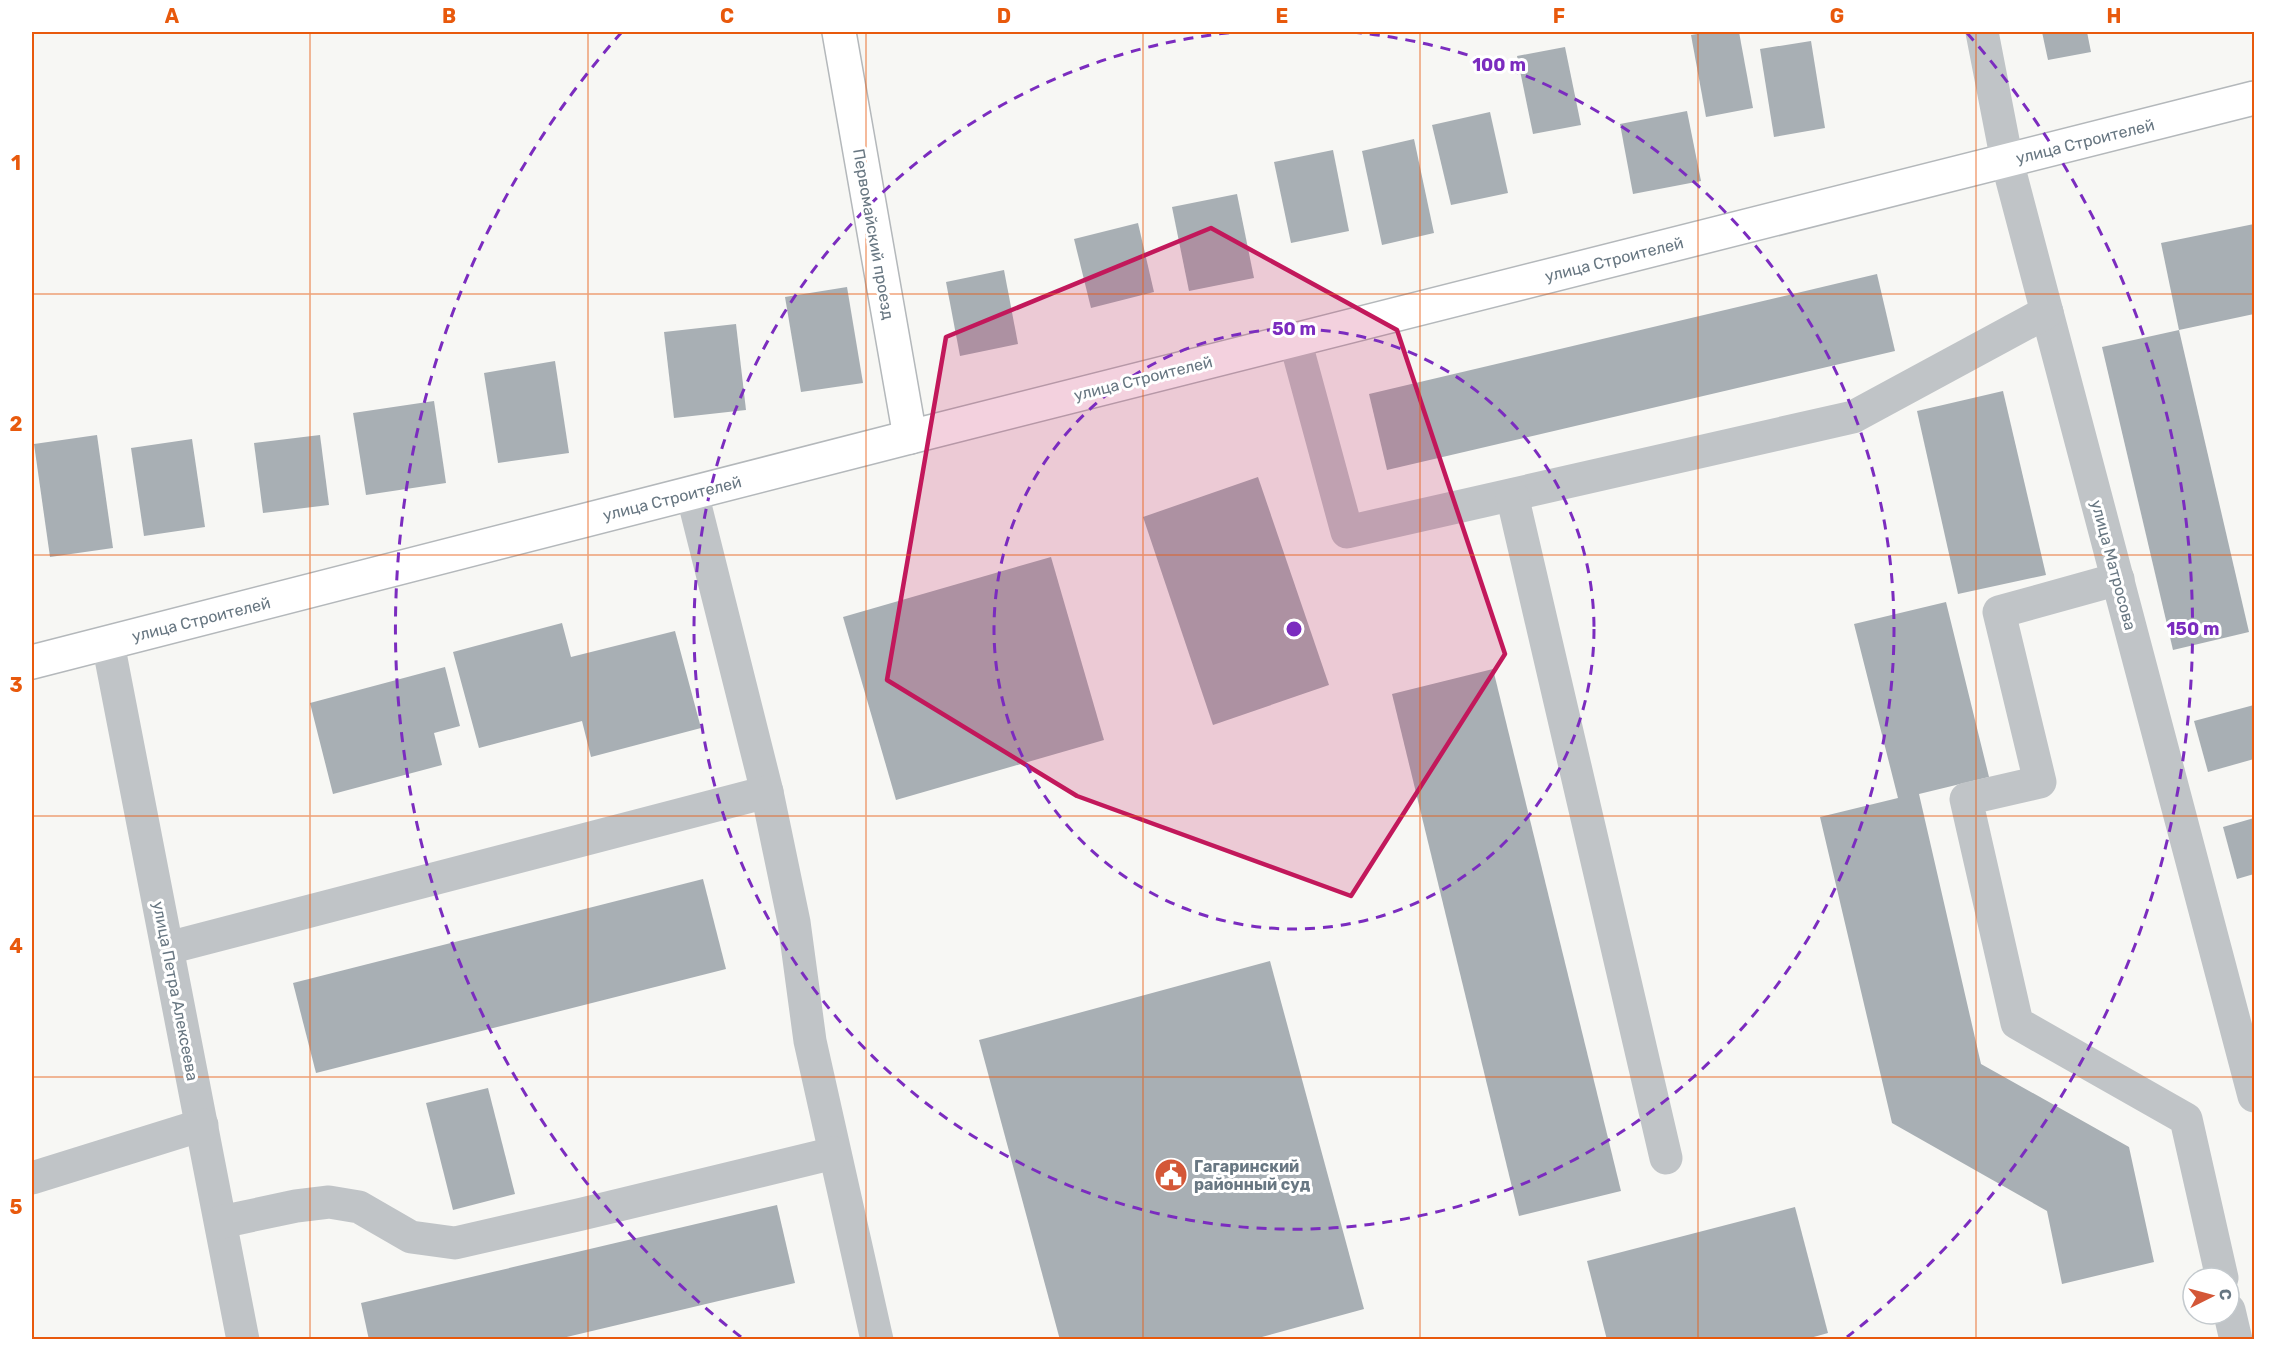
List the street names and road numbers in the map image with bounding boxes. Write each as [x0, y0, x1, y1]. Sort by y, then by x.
street label: улица Строителей [2014, 115, 2156, 168]
street label: Первомайский проезд [849, 147, 898, 321]
street label: улица Строителей [1543, 233, 1685, 286]
street label: улица Строителей [1072, 352, 1214, 405]
street label: улица Строителей [601, 472, 743, 525]
street label: улица Матросова [2087, 498, 2140, 632]
street label: улица Строителей [130, 593, 272, 646]
street label: улица Петра Алексеева [149, 900, 202, 1082]

